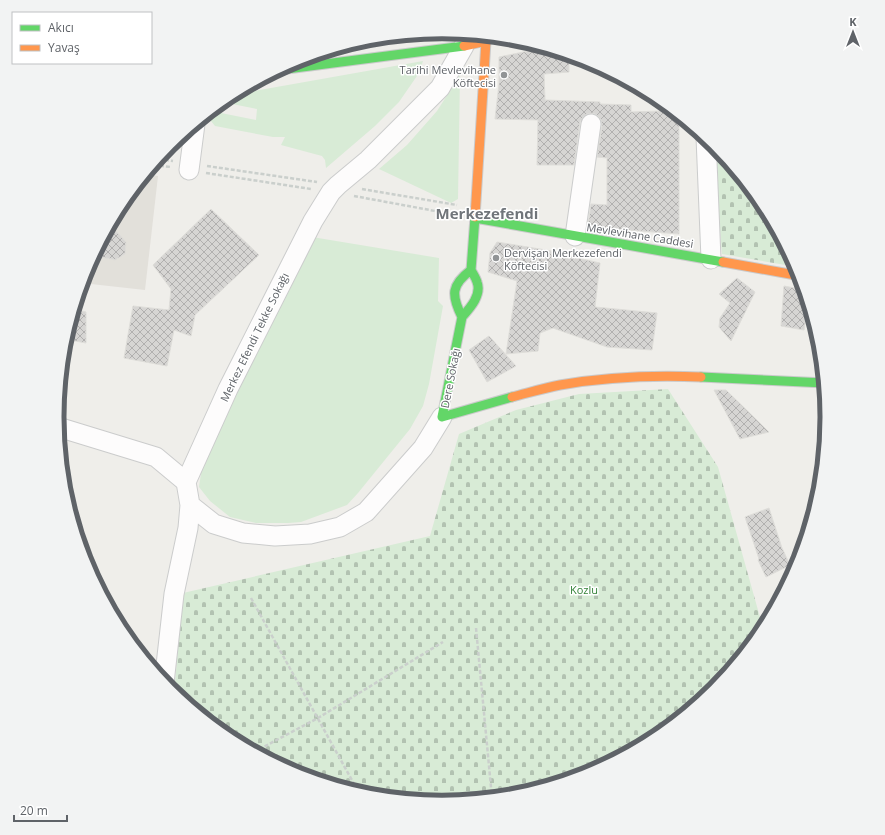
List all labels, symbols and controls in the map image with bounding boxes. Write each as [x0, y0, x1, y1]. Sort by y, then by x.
legend [12, 12, 152, 64]
north arrow [833, 12, 873, 52]
text: K [849, 14, 857, 29]
text: Akıcı [48, 19, 74, 36]
text: Yavaş [48, 39, 80, 56]
place label: Tarihi Mevlevihane Köftecisi [400, 62, 496, 90]
marker: Tarihi Mevlevihane Köftecisi [499, 70, 509, 80]
district label: Merkezefendi [436, 203, 538, 223]
street label: Mevlevihane Caddesi [585, 219, 695, 251]
place label: Dervişan Merkezefendi Köftecisi [504, 245, 622, 273]
marker: Dervişan Merkezefendi Köftecisi [491, 253, 501, 263]
street label: Merkez Efendi Tekke Sokağı [216, 270, 292, 404]
street label: Dere Sokağı [437, 347, 463, 409]
park label: Kozlu [570, 582, 598, 597]
scale bar [14, 797, 67, 823]
text: 20 m [20, 802, 48, 819]

